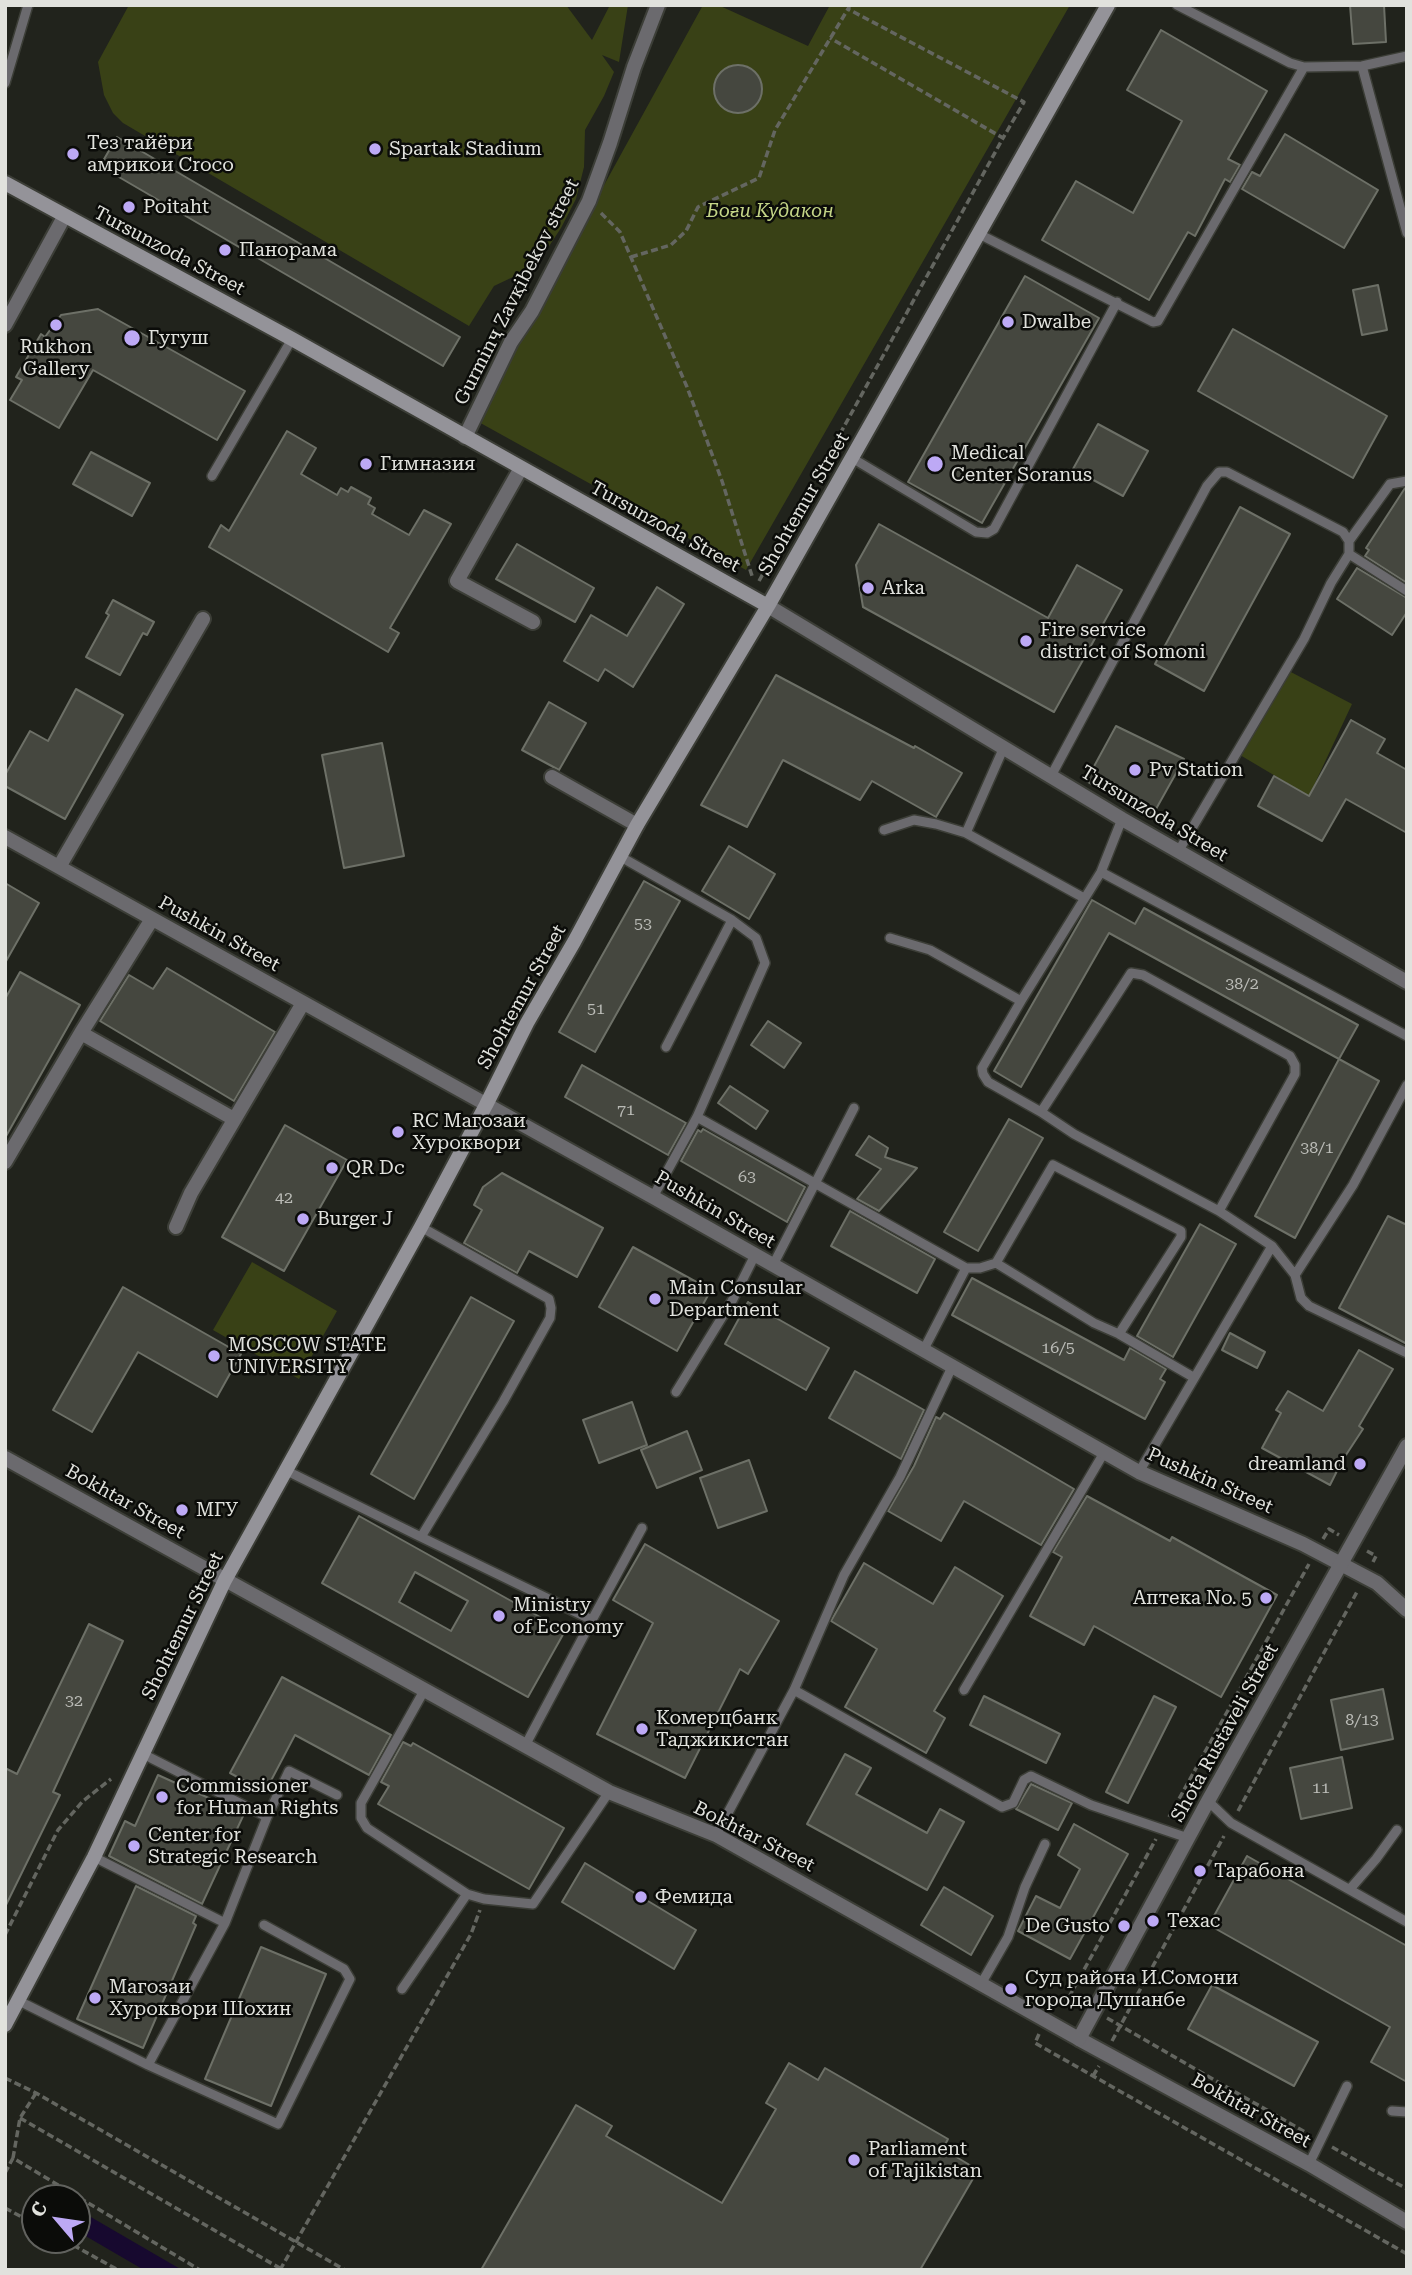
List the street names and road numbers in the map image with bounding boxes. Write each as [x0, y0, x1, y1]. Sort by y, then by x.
street label: Gurminҷ Zavқibekov street [450, 175, 584, 409]
street label: Tursunzoda Street [90, 202, 248, 300]
street label: Shohtemur Street [754, 428, 854, 580]
street label: Tursunzoda Street [586, 476, 744, 578]
street label: Tursunzoda Street [1076, 761, 1232, 867]
street label: Pushkin Street [154, 891, 284, 977]
street label: Shohtemur Street [473, 921, 571, 1073]
street label: Pushkin Street [651, 1166, 779, 1254]
street label: Pushkin Street [1144, 1443, 1276, 1519]
street label: Bokhtar Street [61, 1460, 189, 1544]
street label: Shohtemur Street [137, 1548, 229, 1704]
street label: Shota Rustaveli Street [1166, 1640, 1284, 1826]
street label: Bokhtar Street [690, 1797, 818, 1877]
street label: Bokhtar Street [1187, 2069, 1315, 2153]

